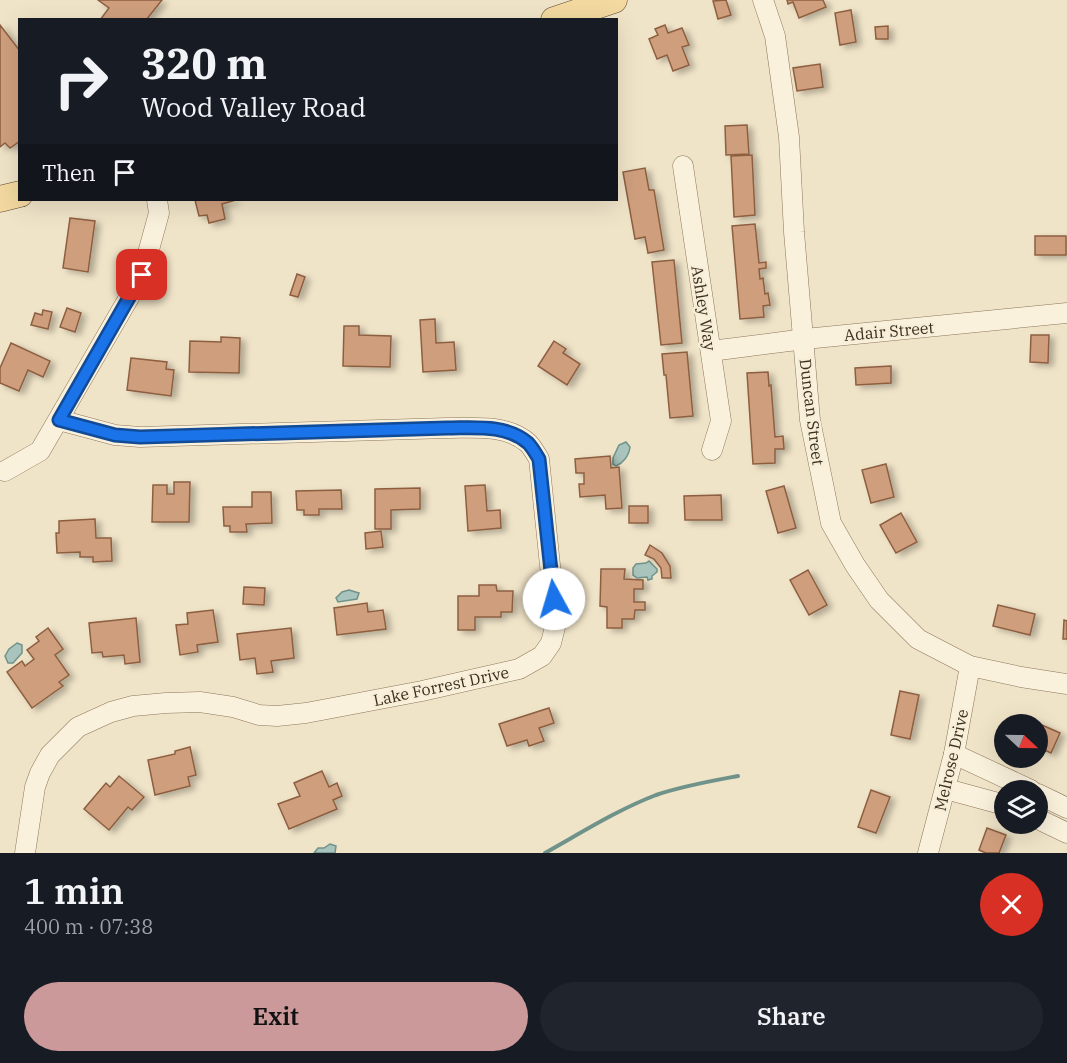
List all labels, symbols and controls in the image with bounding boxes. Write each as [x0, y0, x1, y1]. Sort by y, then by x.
text: 320 m [141, 36, 267, 91]
icon: right [42, 42, 120, 120]
text: Wood Valley Road [141, 89, 366, 124]
icon: arrive [108, 156, 141, 189]
text: Then [42, 158, 96, 187]
pin [116, 249, 167, 300]
icon: arrive [125, 258, 158, 291]
street label: Ashley Way [687, 264, 721, 352]
street label: Adair Street [843, 317, 935, 345]
street label: Duncan Street [796, 358, 829, 467]
position arrow [522, 567, 586, 631]
street label: Lake Forrest Drive [371, 662, 511, 710]
street label: Melrose Drive [930, 707, 972, 813]
north arrow [994, 714, 1048, 768]
map controls [994, 714, 1048, 834]
button: layers [994, 780, 1048, 834]
text: 1 min [24, 867, 124, 914]
button: close [980, 873, 1043, 936]
text: 400 m · 07:38 [24, 913, 153, 940]
button: Exit [24, 982, 528, 1051]
button: Share [540, 982, 1043, 1051]

